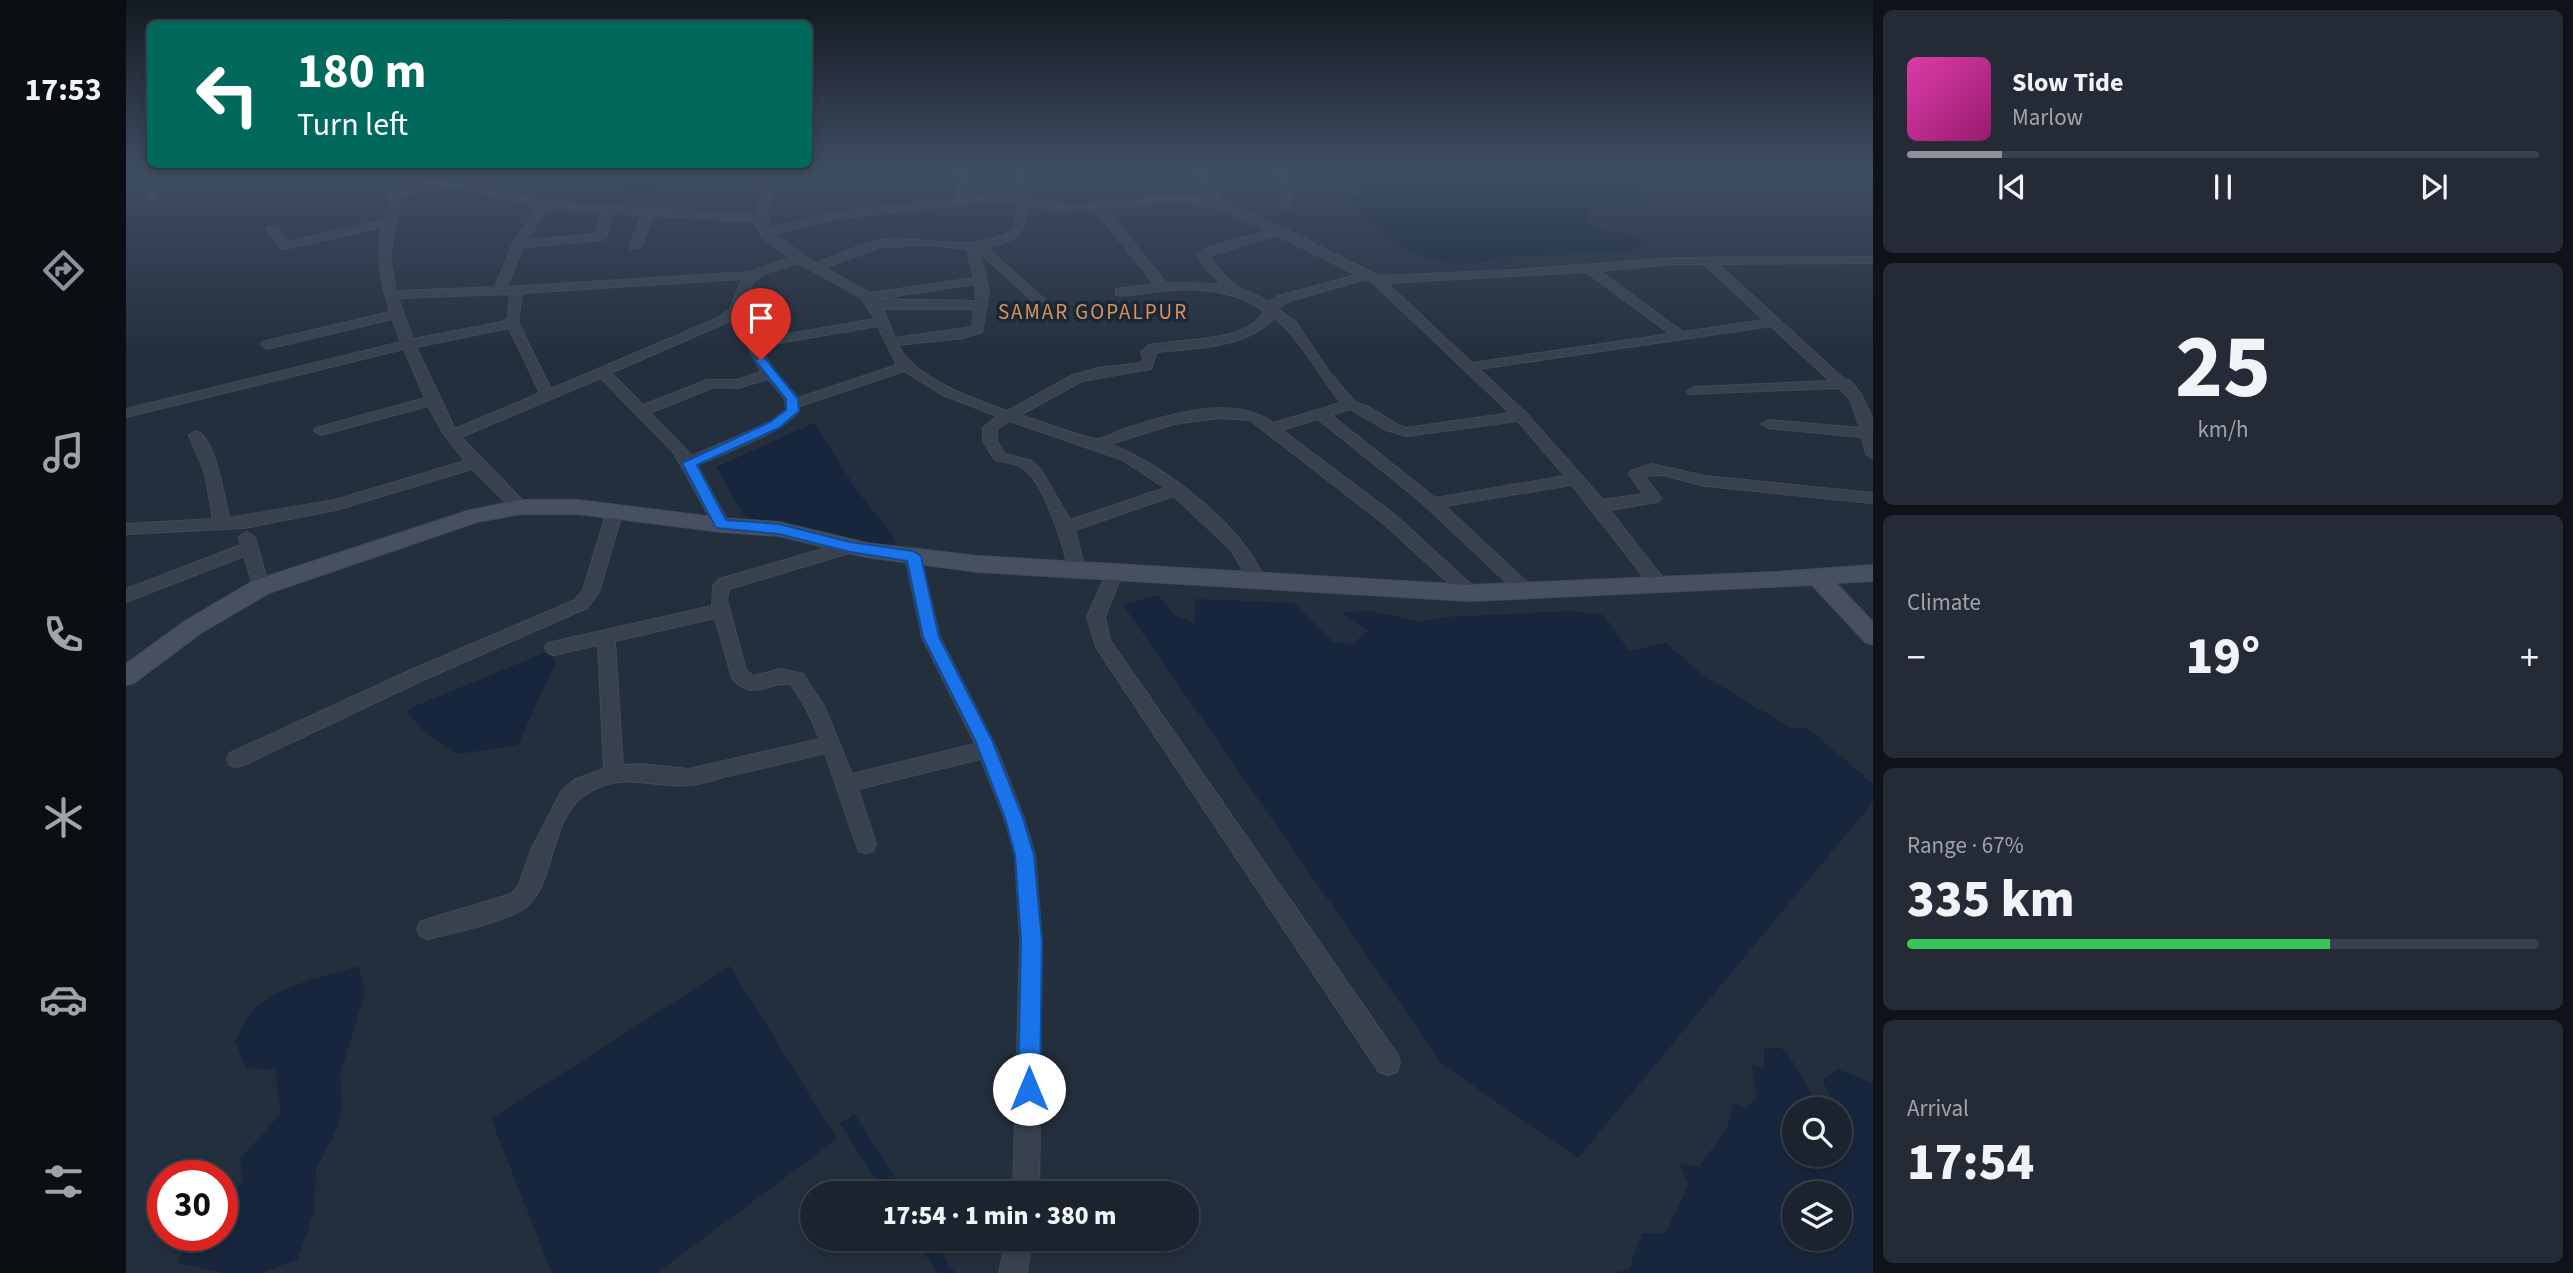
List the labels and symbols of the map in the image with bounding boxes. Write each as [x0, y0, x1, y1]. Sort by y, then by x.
pin [731, 288, 791, 360]
district label: SAMAR GOPALPUR [998, 297, 1188, 327]
position arrow [992, 1052, 1066, 1126]
speed limit sign: 30 [147, 1160, 238, 1251]

